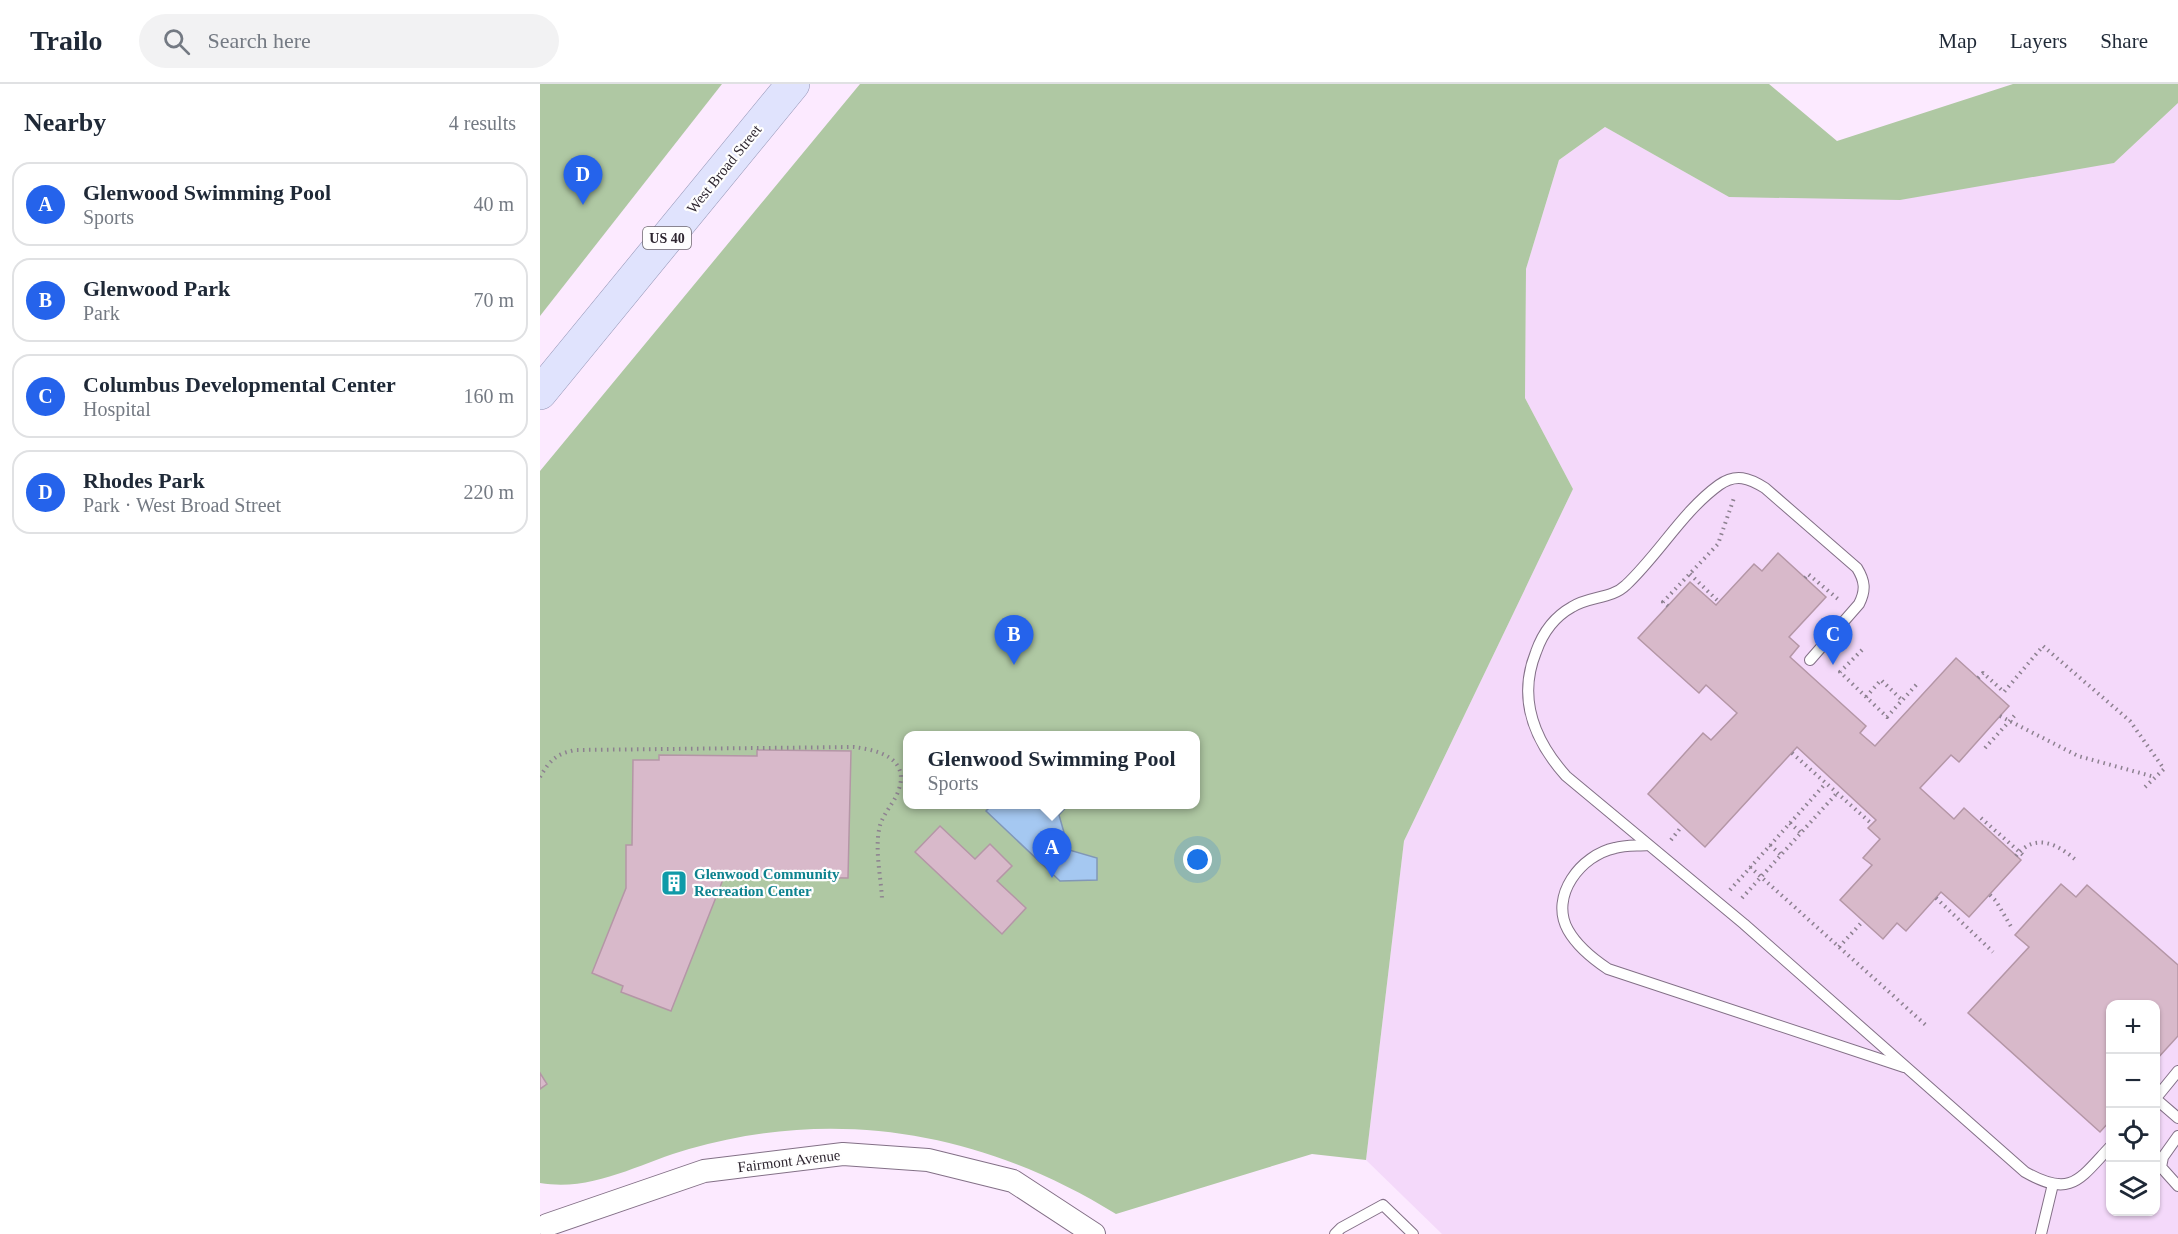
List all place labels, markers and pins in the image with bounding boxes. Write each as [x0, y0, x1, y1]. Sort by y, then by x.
pin: D [564, 156, 603, 205]
pin: B [994, 616, 1034, 665]
pin: C [1814, 616, 1852, 665]
pin: A [1032, 828, 1072, 878]
place label: Glenwood Community Recreation Center [694, 866, 840, 899]
building icon: Glenwood Community Recreation Center [659, 868, 689, 898]

